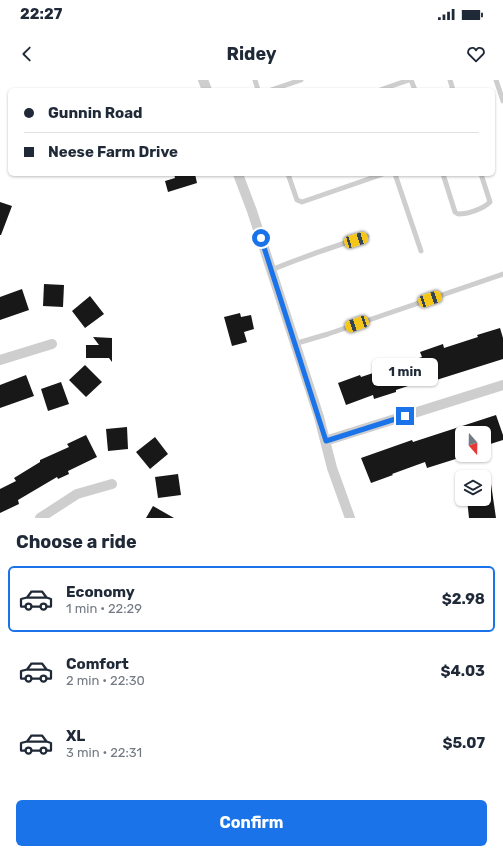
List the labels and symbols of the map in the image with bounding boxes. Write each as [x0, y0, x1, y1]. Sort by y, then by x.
route start [252, 229, 270, 247]
car [343, 231, 369, 249]
car [417, 289, 443, 309]
car [344, 314, 370, 334]
callout: 1 min [372, 358, 438, 386]
route end [396, 407, 414, 425]
north arrow [455, 426, 491, 462]

